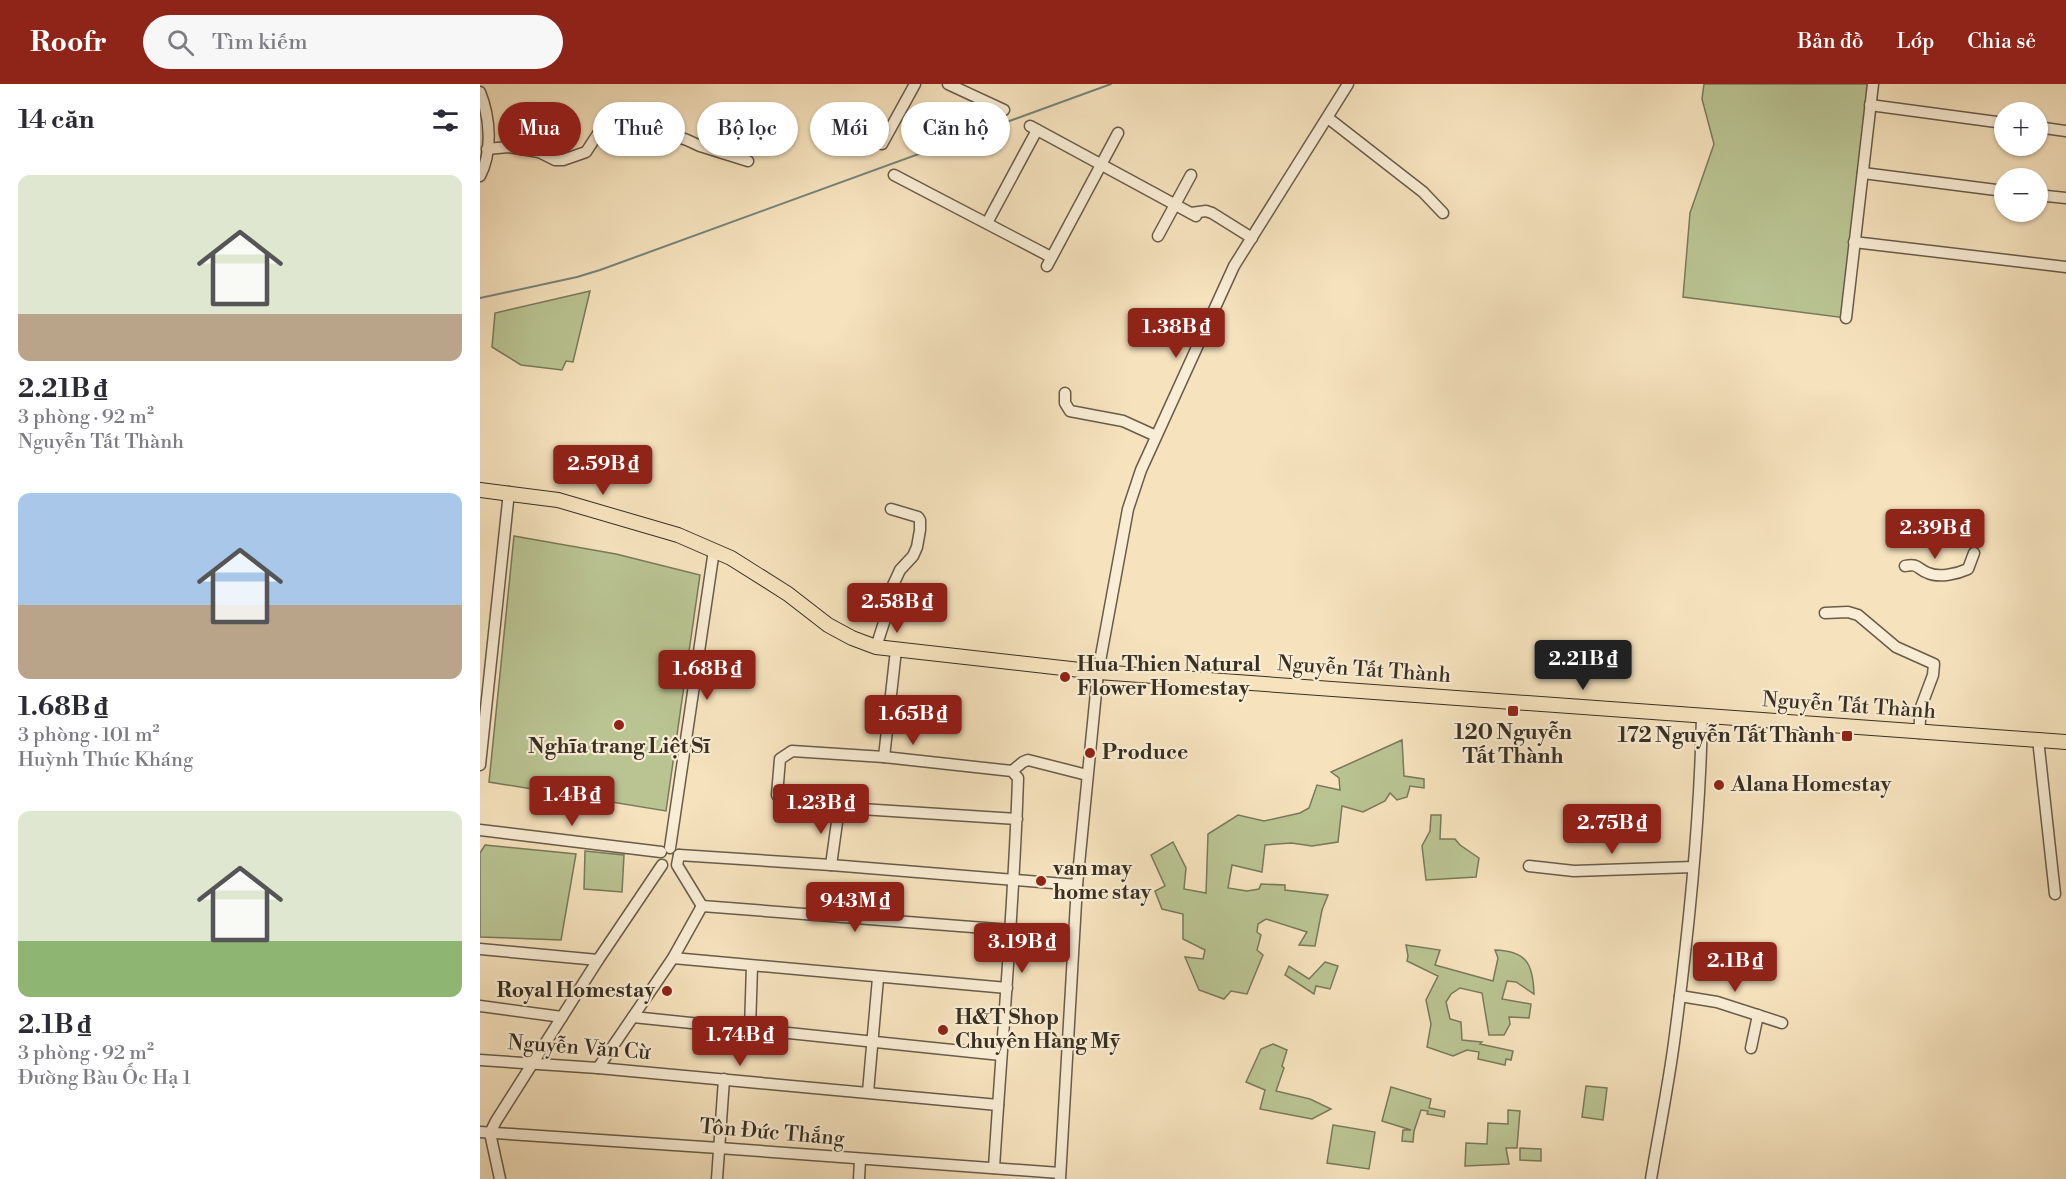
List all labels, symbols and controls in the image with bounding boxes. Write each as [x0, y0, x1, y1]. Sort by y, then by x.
search box [143, 15, 563, 69]
text: Roofr [30, 25, 107, 60]
icon: search [164, 26, 197, 59]
text: Tìm kiếm [212, 29, 307, 56]
text: Bản đồ [1798, 29, 1864, 55]
text: Lớp [1897, 29, 1934, 55]
text: Chia sẻ [1967, 29, 2036, 55]
chip: Mua [498, 102, 581, 156]
chip: Thuê [593, 102, 685, 156]
chip: Bộ lọc [697, 102, 798, 156]
chip: Mới [810, 102, 889, 156]
chip: Căn hộ [901, 102, 1010, 156]
map controls [1994, 102, 2048, 222]
button: + [1994, 102, 2048, 156]
text: 14 căn [18, 104, 94, 136]
icon: filters [429, 104, 462, 137]
button: − [1994, 168, 2048, 222]
icon: home [186, 214, 294, 322]
pin: 1.38B ₫ [1121, 308, 1231, 359]
text: 1.38B ₫ [1142, 315, 1210, 340]
text: 2.21B ₫ [18, 373, 107, 405]
text: 3 phòng · 92 m² [18, 405, 154, 430]
text: Nguyễn Tất Thành [18, 430, 184, 455]
pin: 2.59B ₫ [548, 445, 658, 496]
text: 2.59B ₫ [567, 452, 639, 477]
pin: 2.39B ₫ [1880, 509, 1990, 560]
text: 2.39B ₫ [1899, 516, 1971, 541]
icon: home [186, 532, 294, 640]
pin: 2.58B ₫ [842, 583, 952, 634]
text: 2.58B ₫ [861, 590, 933, 615]
pin: 2.21B ₫ [1528, 640, 1638, 691]
text: 2.21B ₫ [1549, 647, 1617, 672]
pin: 1.68B ₫ [652, 650, 762, 701]
street label: Nguyễn Tất Thành [1276, 651, 1452, 689]
place label: Hua Thien Natural Flower Homestay [1077, 652, 1261, 702]
text: 1.68B ₫ [672, 657, 742, 682]
marker: Hua Thien Natural Flower Homestay [1058, 670, 1072, 684]
street label: Nguyễn Tất Thành [1761, 687, 1937, 725]
text: 1.68B ₫ [18, 691, 108, 723]
pin: 1.65B ₫ [858, 695, 968, 746]
text: 1.65B ₫ [879, 702, 947, 727]
marker: 120 Nguyễn Tất Thành [1506, 704, 1520, 718]
marker: Nghĩa trang Liệt Sĩ [612, 718, 626, 732]
place label: 120 Nguyễn Tất Thành [1454, 720, 1572, 770]
text: 3 phòng · 101 m² [18, 723, 160, 748]
place label: 172 Nguyễn Tất Thành [1618, 723, 1835, 749]
marker: 172 Nguyễn Tất Thành [1840, 729, 1854, 743]
place label: Nghĩa trang Liệt Sĩ [528, 734, 711, 760]
place label: Produce [1102, 740, 1188, 766]
marker: Produce [1083, 746, 1097, 760]
text: Huỳnh Thúc Kháng [18, 748, 193, 773]
place label: Alana Homestay [1730, 772, 1892, 798]
pin: 1.4B ₫ [523, 776, 621, 827]
marker: Alana Homestay [1712, 778, 1726, 792]
text: 1.4B ₫ [543, 783, 601, 808]
pin: 1.23B ₫ [766, 784, 876, 835]
text: 1.23B ₫ [787, 791, 855, 816]
pin: 2.75B ₫ [1557, 804, 1667, 855]
text: 2.75B ₫ [1577, 811, 1647, 836]
icon: home [186, 850, 294, 958]
place label: van may home stay [1052, 856, 1152, 906]
marker: van may home stay [1034, 874, 1048, 888]
pin: 943M ₫ [806, 882, 904, 933]
text: 943M ₫ [820, 889, 890, 914]
pin: 3.19B ₫ [967, 923, 1077, 974]
text: 3.19B ₫ [988, 930, 1056, 955]
pin: 2.1B ₫ [1686, 942, 1784, 993]
text: 2.1B ₫ [1707, 949, 1763, 974]
place label: Royal Homestay [496, 978, 655, 1004]
marker: Royal Homestay [660, 984, 674, 998]
place label: H&T Shop Chuyên Hàng Mỹ [955, 1005, 1121, 1055]
text: 2.1B ₫ [18, 1009, 91, 1041]
pin: 1.74B ₫ [685, 1016, 795, 1067]
text: 1.74B ₫ [706, 1023, 774, 1048]
marker: H&T Shop Chuyên Hàng Mỹ [936, 1023, 950, 1037]
street label: Nguyễn Văn Cừ [507, 1030, 652, 1066]
text: 3 phòng · 92 m² [18, 1041, 154, 1066]
text: Đường Bàu Ốc Hạ 1 [18, 1066, 191, 1091]
street label: Tôn Đức Thắng [698, 1114, 846, 1152]

